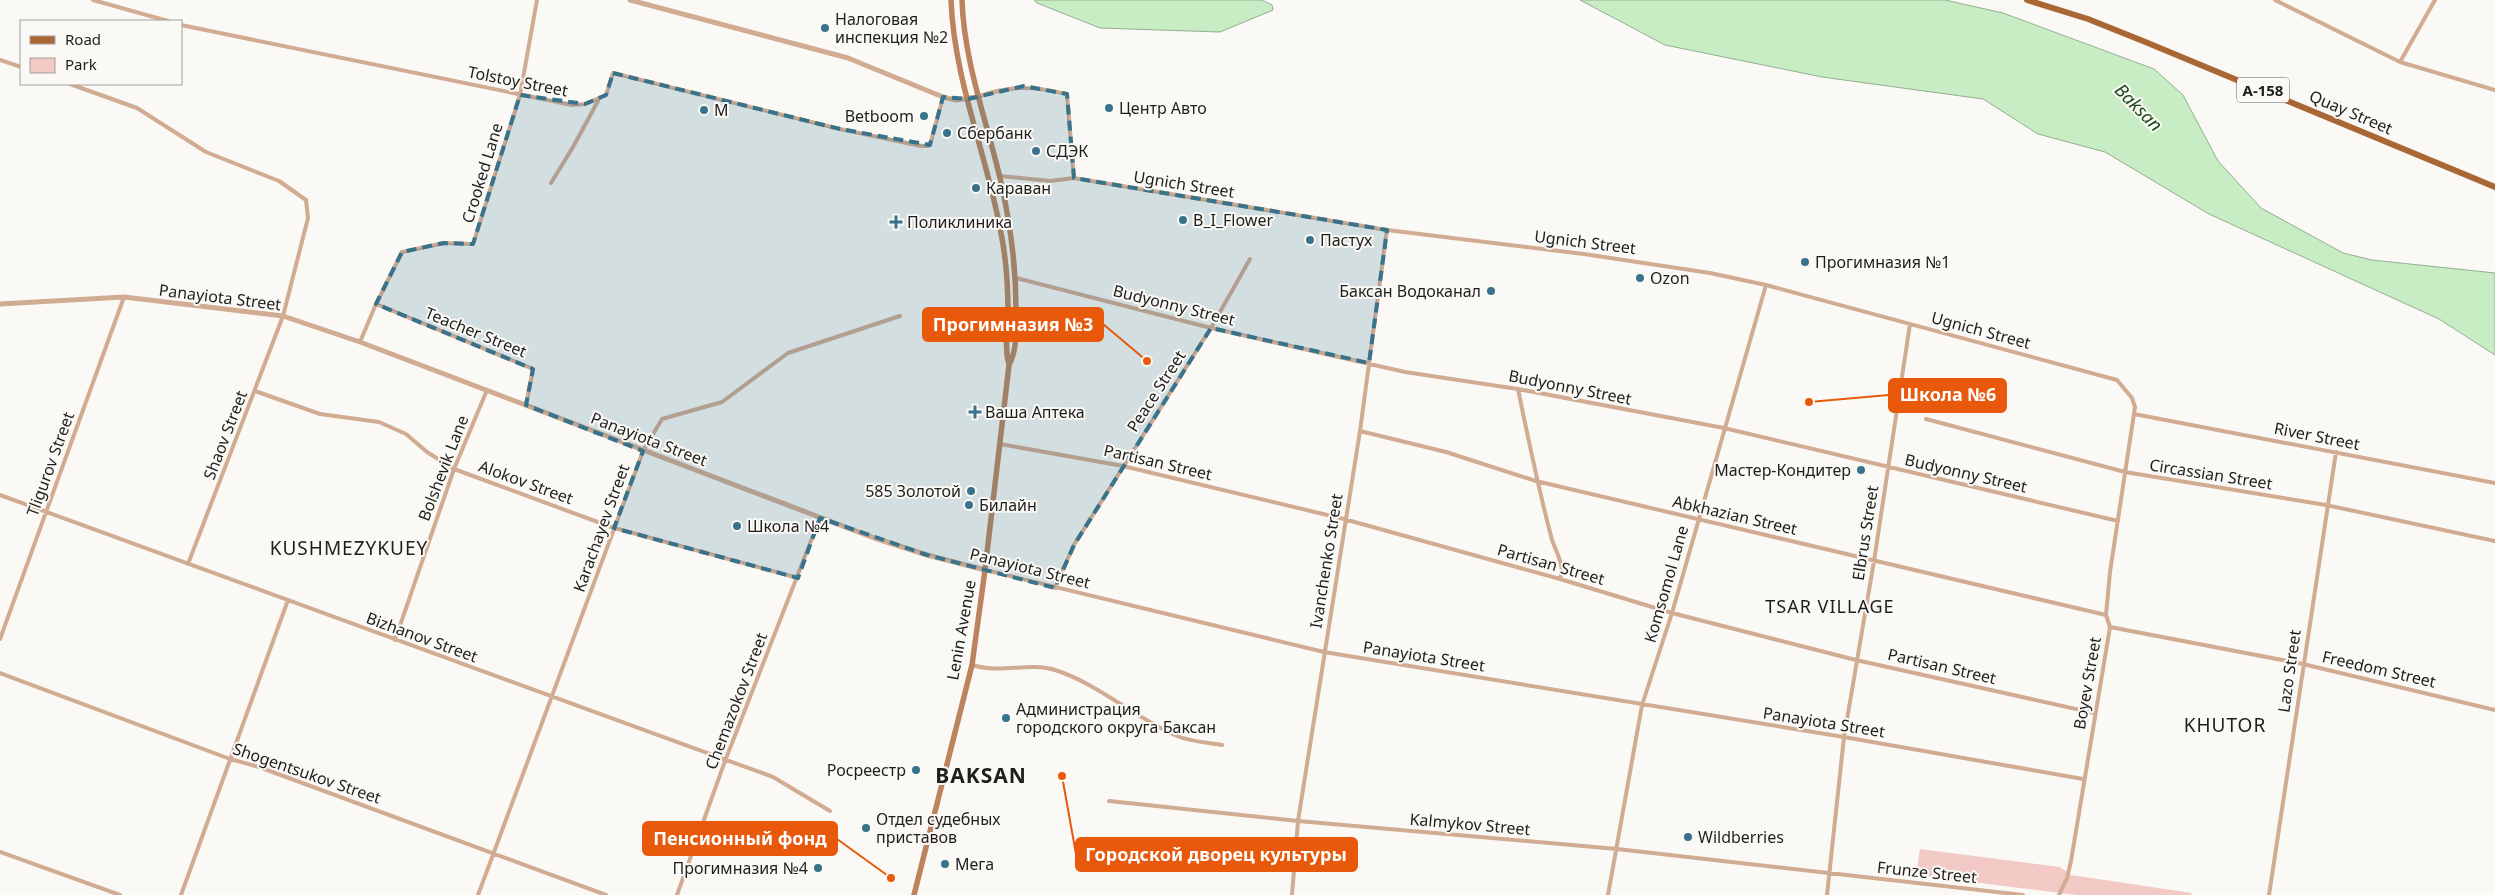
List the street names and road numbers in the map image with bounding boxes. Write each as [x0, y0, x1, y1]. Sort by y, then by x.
street label: Tolstoy Street [466, 61, 570, 102]
road number: А-158 [2237, 78, 2289, 102]
street label: Quay Street [2306, 85, 2396, 139]
street label: Crooked Lane [456, 120, 508, 226]
street label: Ugnich Street [1132, 165, 1236, 203]
street label: Ugnich Street [1533, 225, 1637, 259]
street label: Panayiota Street [158, 279, 283, 315]
street label: Budyonny Street [1111, 279, 1237, 331]
street label: Teacher Street [422, 302, 530, 362]
street label: Ugnich Street [1929, 306, 2033, 354]
street label: Peace Street [1121, 346, 1191, 436]
street label: Budyonny Street [1507, 364, 1634, 410]
street label: Shaov Street [198, 387, 252, 483]
street label: Panayiota Street [588, 407, 711, 471]
street label: Tligurov Street [21, 409, 79, 519]
street label: Bolshevik Lane [413, 412, 473, 524]
street label: River Street [2272, 417, 2362, 455]
street label: Partisan Street [1102, 439, 1215, 485]
street label: Budyonny Street [1903, 448, 2029, 498]
street label: Circassian Street [2148, 453, 2274, 495]
street label: Alokov Street [476, 455, 576, 509]
street label: Karachayev Street [568, 461, 634, 595]
street label: Elbrus Street [1847, 484, 1883, 582]
street label: Abkhazian Street [1671, 490, 1799, 540]
street label: Ivanchenko Street [1305, 492, 1348, 630]
street label: Komsomol Lane [1639, 523, 1693, 645]
street label: Partisan Street [1495, 538, 1607, 590]
street label: Panayiota Street [968, 542, 1093, 594]
street label: Lenin Avenue [941, 578, 981, 682]
street label: Bizhanov Street [363, 607, 481, 667]
street label: Lazo Street [2272, 628, 2306, 714]
street label: Chemazokov Street [700, 629, 772, 773]
street label: Boyev Street [2068, 635, 2106, 731]
street label: Panayiota Street [1361, 636, 1487, 677]
street label: Partisan Street [1886, 643, 1999, 689]
street label: Freedom Street [2320, 645, 2438, 693]
street label: Panayiota Street [1761, 702, 1887, 743]
street label: Shogentsukov Street [230, 737, 384, 809]
street label: Kalmykov Street [1409, 808, 1531, 840]
street label: Frunze Street [1876, 856, 1978, 888]

